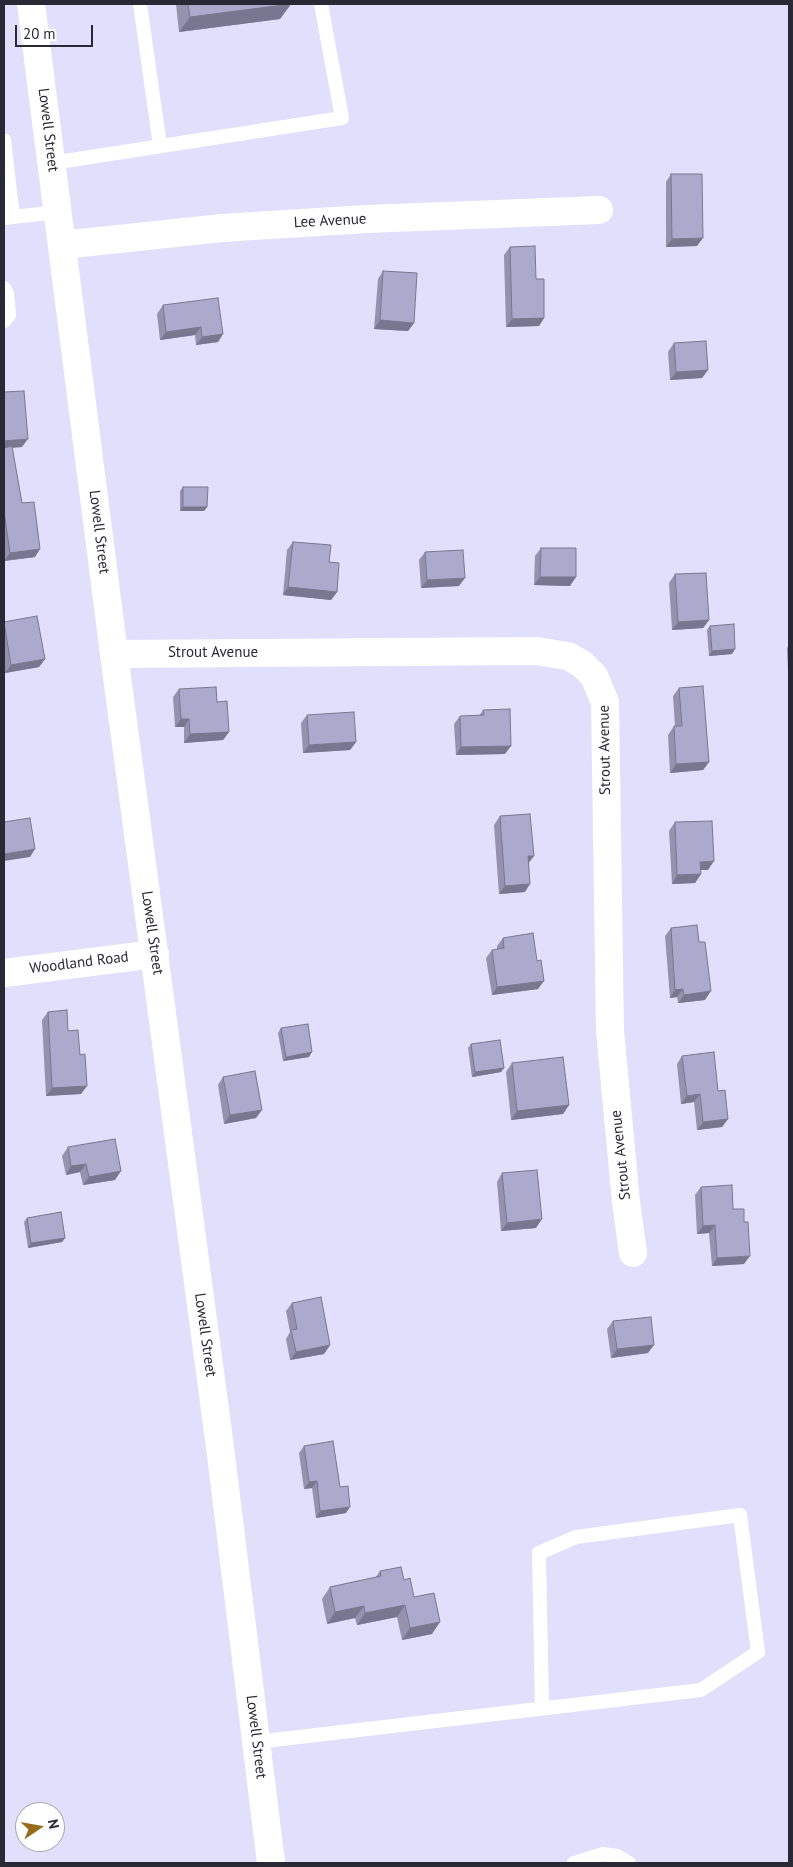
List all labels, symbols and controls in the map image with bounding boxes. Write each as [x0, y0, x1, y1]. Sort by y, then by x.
scale bar [18, 15, 95, 47]
text: 20 m [23, 24, 56, 43]
street label: Lowell Street [34, 87, 62, 173]
street label: Lee Avenue [293, 210, 367, 232]
street label: Lowell Street [85, 489, 113, 575]
street label: Strout Avenue [168, 644, 258, 662]
street label: Strout Avenue [595, 705, 615, 795]
street label: Lowell Street [137, 890, 167, 976]
street label: Woodland Road [28, 948, 130, 978]
street label: Strout Avenue [607, 1109, 635, 1201]
street label: Lowell Street [190, 1292, 220, 1378]
street label: Lowell Street [242, 1694, 270, 1780]
north arrow [15, 1802, 65, 1852]
text: N [44, 1818, 63, 1830]

